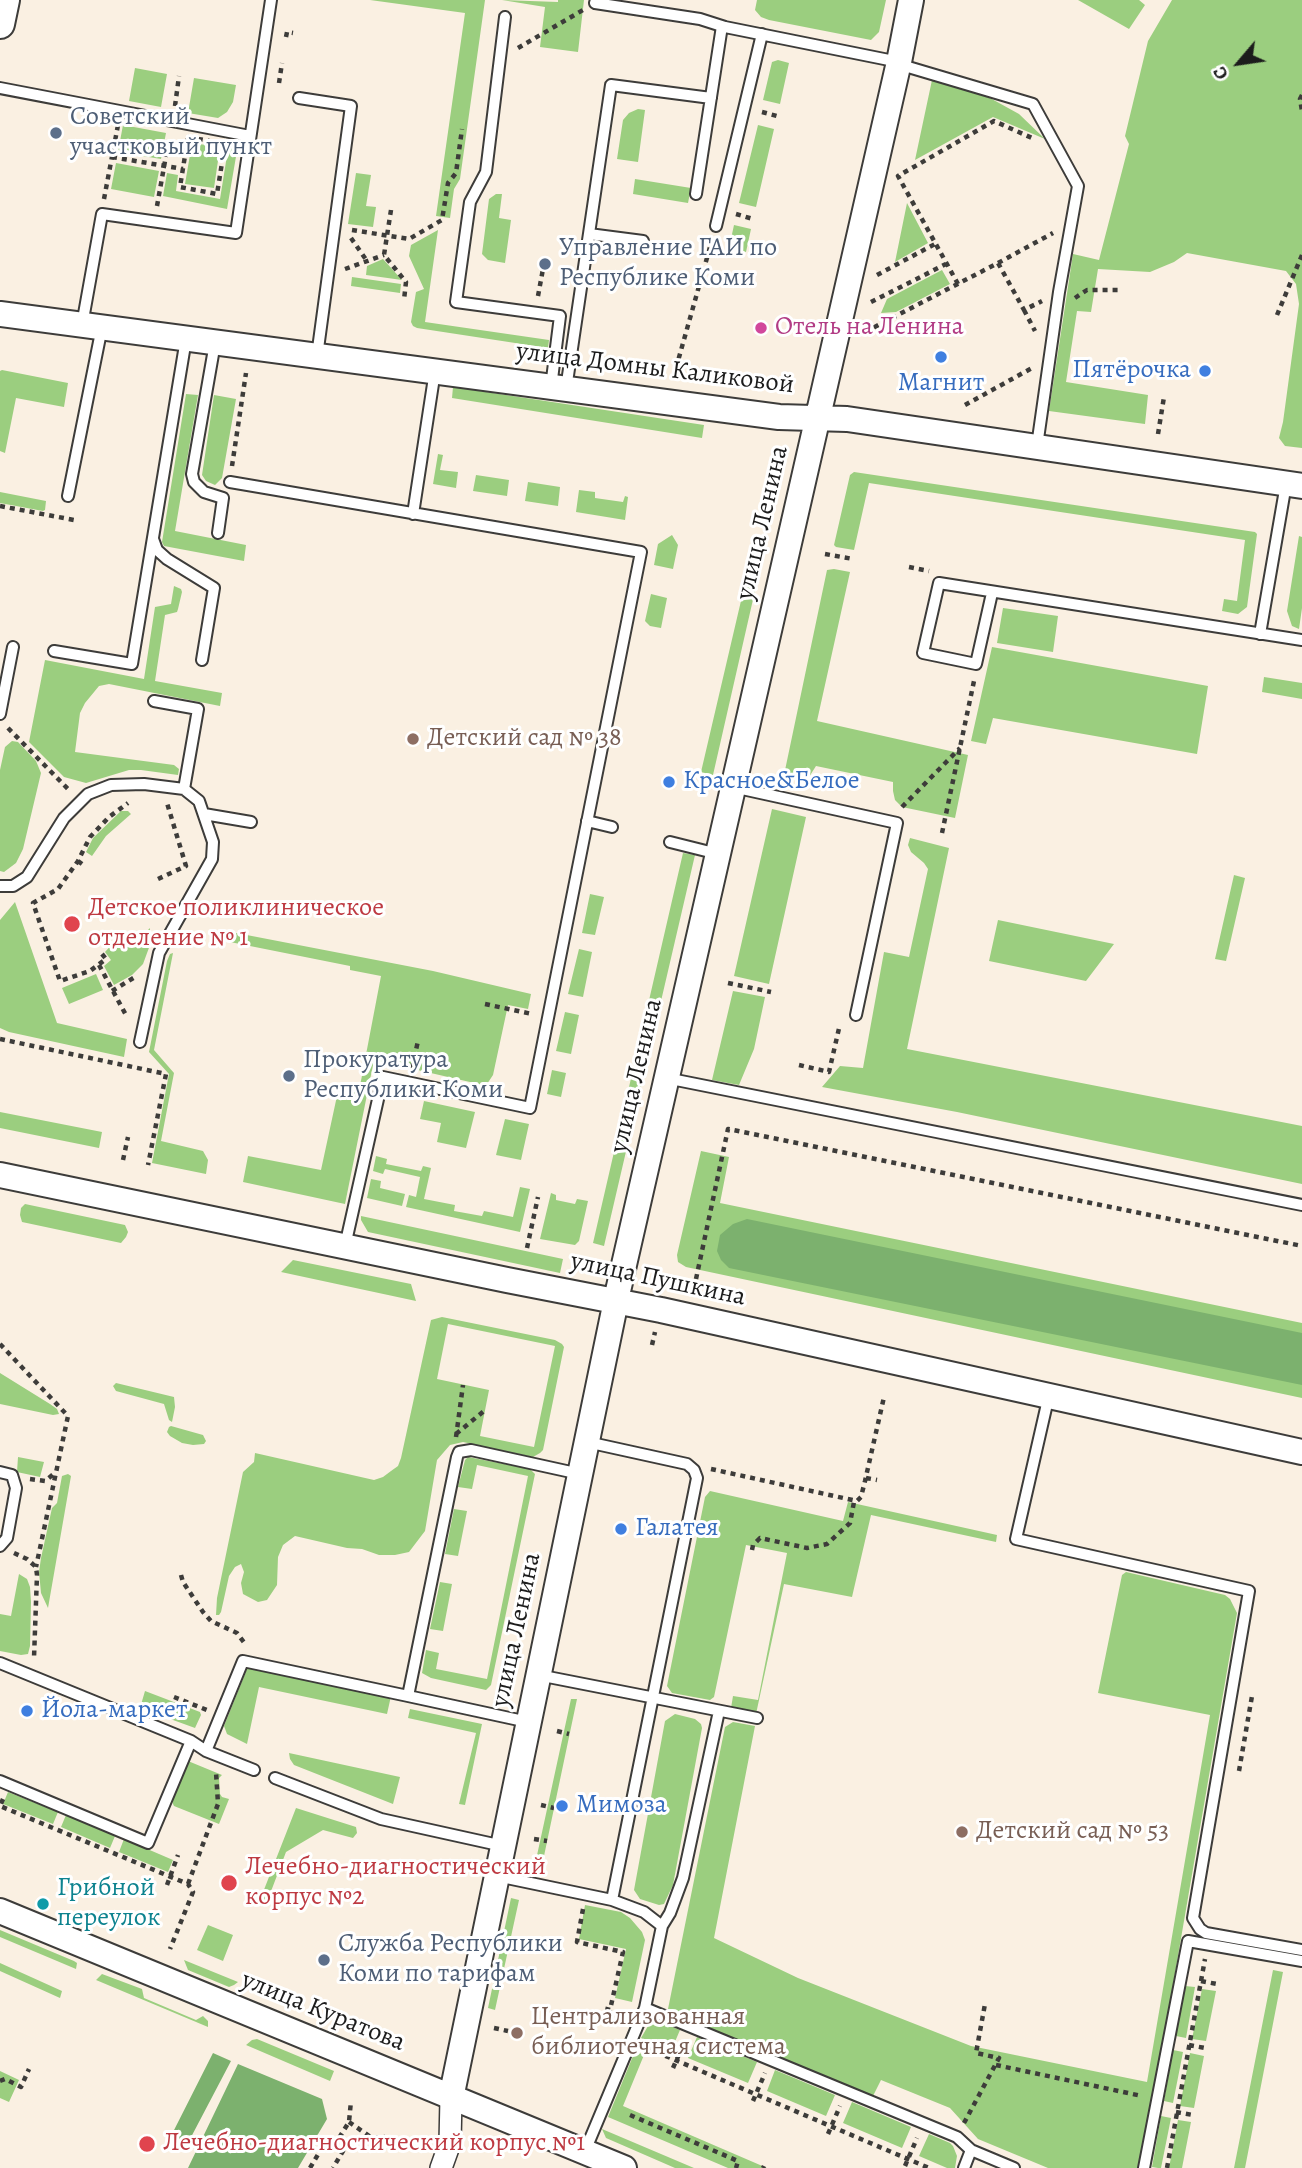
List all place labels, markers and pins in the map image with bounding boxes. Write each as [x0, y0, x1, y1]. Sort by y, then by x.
place label: Советский участковый пункт [70, 102, 272, 164]
marker: Советский участковый пункт [48, 125, 64, 141]
place label: Управление ГАИ по Республике Коми [559, 233, 777, 294]
marker: Управление ГАИ по Республике Коми [537, 256, 553, 272]
place label: Отель на Ленина [775, 312, 964, 344]
marker: Отель на Ленина [753, 320, 769, 336]
marker: Магнит [933, 349, 949, 365]
place label: Пятёрочка [1072, 355, 1191, 387]
marker: Пятёрочка [1197, 363, 1213, 379]
place label: Магнит [898, 368, 984, 400]
place label: Детский сад № 38 [427, 723, 622, 755]
marker: Детский сад № 38 [405, 731, 421, 747]
place label: Красное&Белое [683, 766, 860, 798]
marker: Красное&Белое [661, 774, 677, 790]
place label: Детское поликлиническое отделение № 1 [88, 893, 384, 954]
marker: Детское поликлиническое отделение № 1 [62, 914, 82, 934]
place label: Прокуратура Республики Коми [303, 1045, 503, 1106]
marker: Прокуратура Республики Коми [281, 1068, 297, 1084]
place label: Галатея [635, 1513, 719, 1545]
marker: Галатея [613, 1521, 629, 1537]
place label: Йола-маркет [41, 1695, 187, 1727]
marker: Йола-маркет [19, 1703, 35, 1719]
place label: Мимоза [576, 1790, 667, 1822]
marker: Мимоза [554, 1798, 570, 1814]
place label: Детский сад № 53 [976, 1816, 1169, 1848]
marker: Детский сад № 53 [954, 1824, 970, 1840]
place label: Лечебно-диагностический корпус №2 [245, 1852, 546, 1913]
place label: Грибной переулок [57, 1873, 161, 1934]
marker: Лечебно-диагностический корпус №2 [219, 1873, 239, 1893]
marker: Грибной переулок [35, 1896, 51, 1912]
place label: Служба Республики Коми по тарифам [338, 1929, 563, 1990]
marker: Служба Республики Коми по тарифам [316, 1952, 332, 1968]
place label: Централизованная библиотечная система [531, 2002, 786, 2064]
marker: Централизованная библиотечная система [509, 2025, 525, 2041]
place label: Лечебно-диагностический корпус №1 [163, 2128, 585, 2160]
marker: Лечебно-диагностический корпус №1 [137, 2134, 157, 2154]

